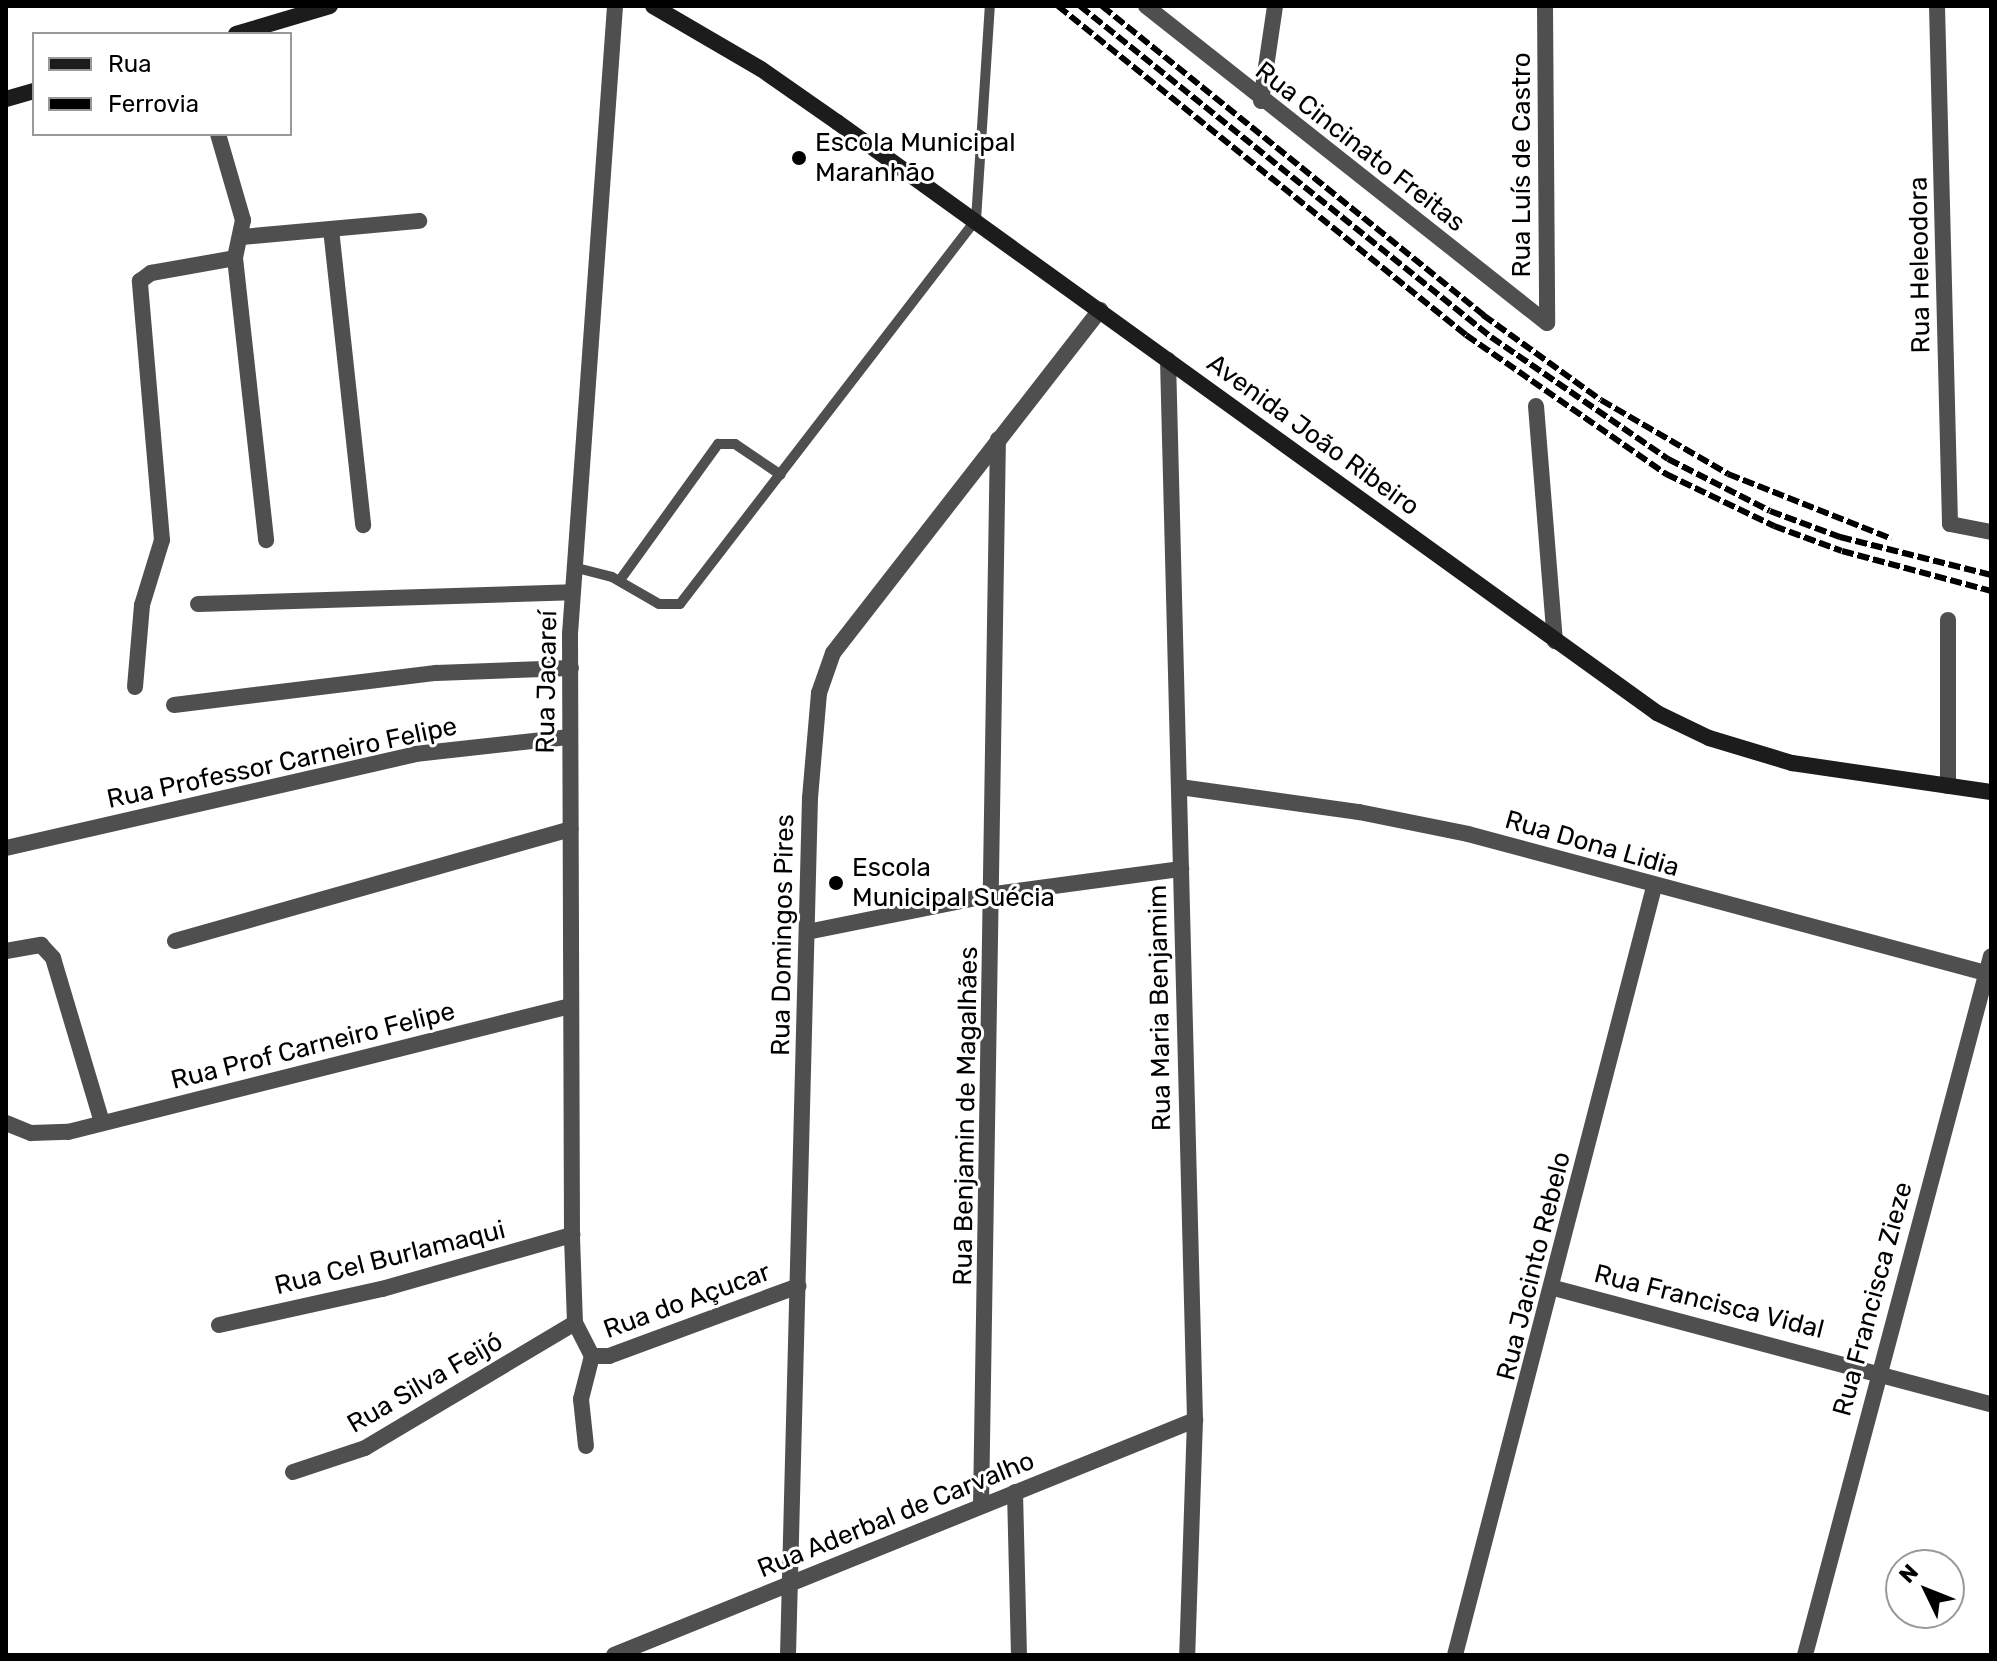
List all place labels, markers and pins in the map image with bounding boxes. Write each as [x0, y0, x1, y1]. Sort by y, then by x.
place label: Escola Municipal Maranhão [815, 127, 1015, 188]
marker: Escola Municipal Maranhão [790, 149, 808, 167]
place label: Escola Municipal Suécia [852, 852, 1055, 914]
marker: Escola Municipal Suécia [827, 874, 845, 892]

